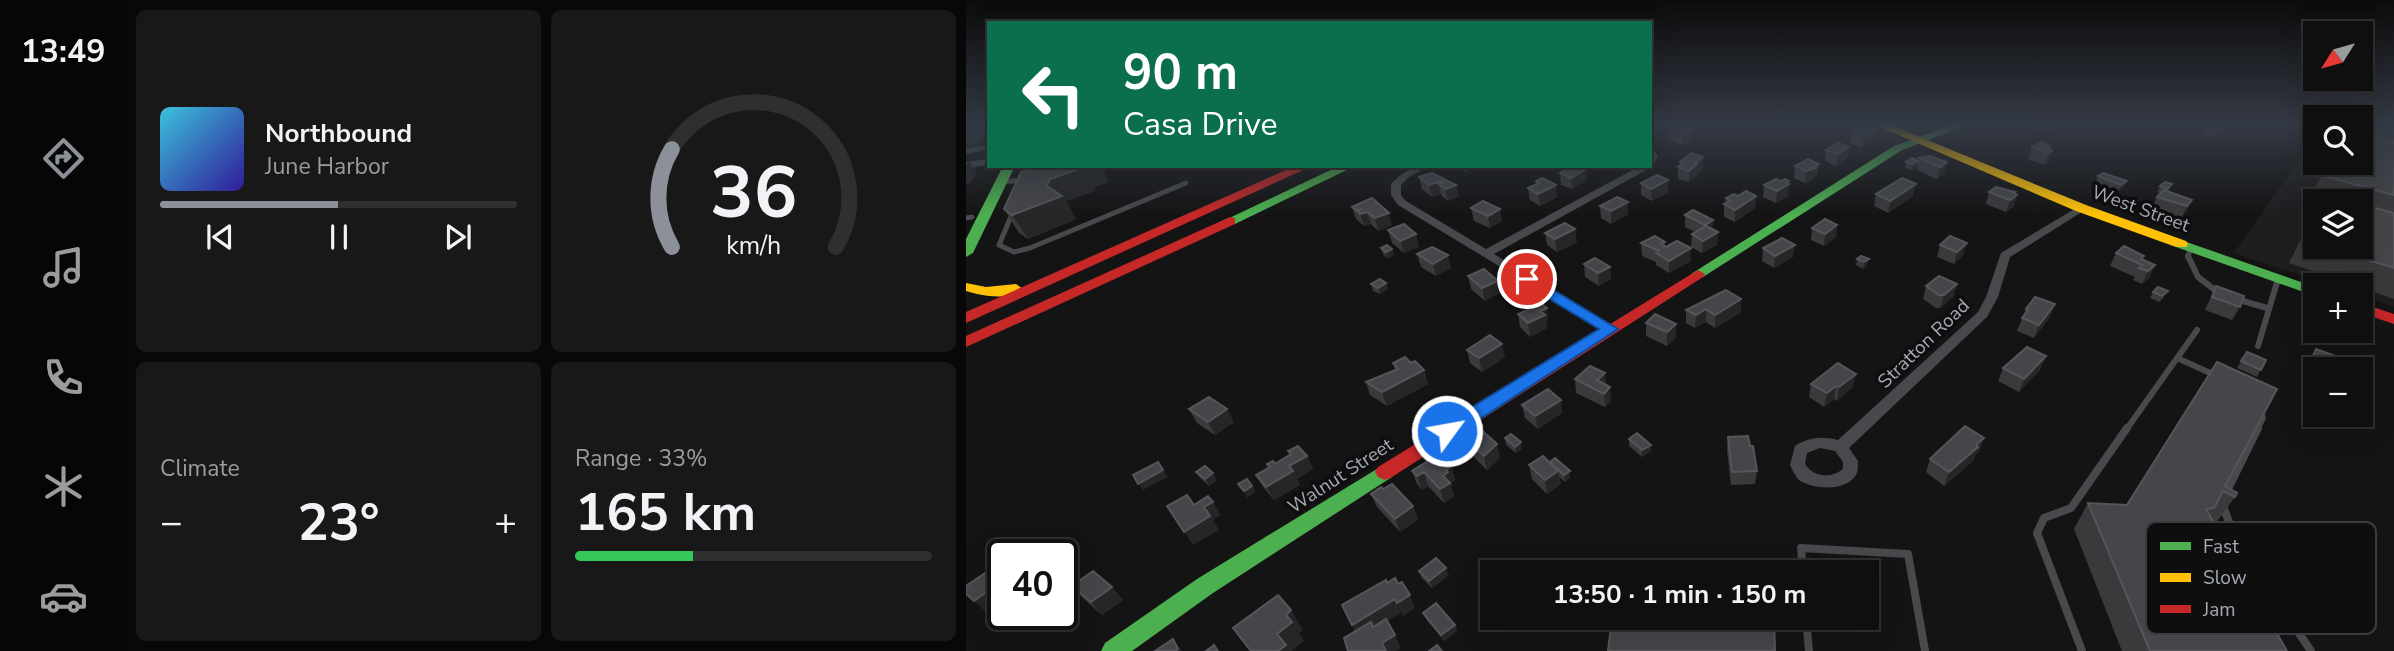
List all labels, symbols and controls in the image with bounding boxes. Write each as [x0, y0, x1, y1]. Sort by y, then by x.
north arrow [2303, 21, 2373, 91]
map controls [2303, 21, 2373, 427]
text: 13:49 [21, 30, 105, 73]
text: 90 m [1123, 39, 1238, 106]
icon: left [1008, 49, 1099, 140]
text: Casa Drive [1123, 103, 1277, 146]
button: search [2303, 105, 2373, 175]
text: Northbound [265, 116, 412, 151]
icon: directions [39, 134, 88, 183]
text: 36 [710, 144, 797, 244]
text: June Harbor [265, 151, 389, 182]
street label: West Street [2088, 179, 2194, 239]
button: layers [2303, 189, 2373, 259]
icon: previous [201, 218, 239, 256]
icon: pause [320, 218, 358, 256]
icon: next [439, 218, 477, 256]
text: km/h [726, 229, 781, 263]
icon: music [39, 243, 88, 292]
pin [1497, 249, 1557, 309]
icon: arrive [1508, 260, 1546, 298]
button: + [2303, 273, 2373, 343]
street label: Stratton Road [1872, 293, 1975, 394]
icon: phone [39, 353, 88, 402]
button: − [2303, 357, 2373, 427]
position arrow [1410, 394, 1484, 468]
street label: Walnut Street [1283, 432, 1398, 520]
text: Range · 33% [575, 443, 707, 474]
text: Climate [160, 453, 240, 484]
icon: climate [39, 462, 88, 511]
text: 165 km [575, 477, 756, 548]
text: 23° [297, 487, 380, 558]
text: − [160, 497, 183, 548]
text: + [494, 497, 517, 548]
legend [2146, 522, 2376, 634]
text: Fast [2203, 534, 2239, 560]
speed limit sign: 40 [987, 539, 1078, 630]
text: Slow [2203, 565, 2247, 591]
icon: car [39, 572, 88, 621]
text: 13:50 · 1 min · 150 m [1553, 577, 1806, 612]
text: Jam [2202, 597, 2236, 623]

